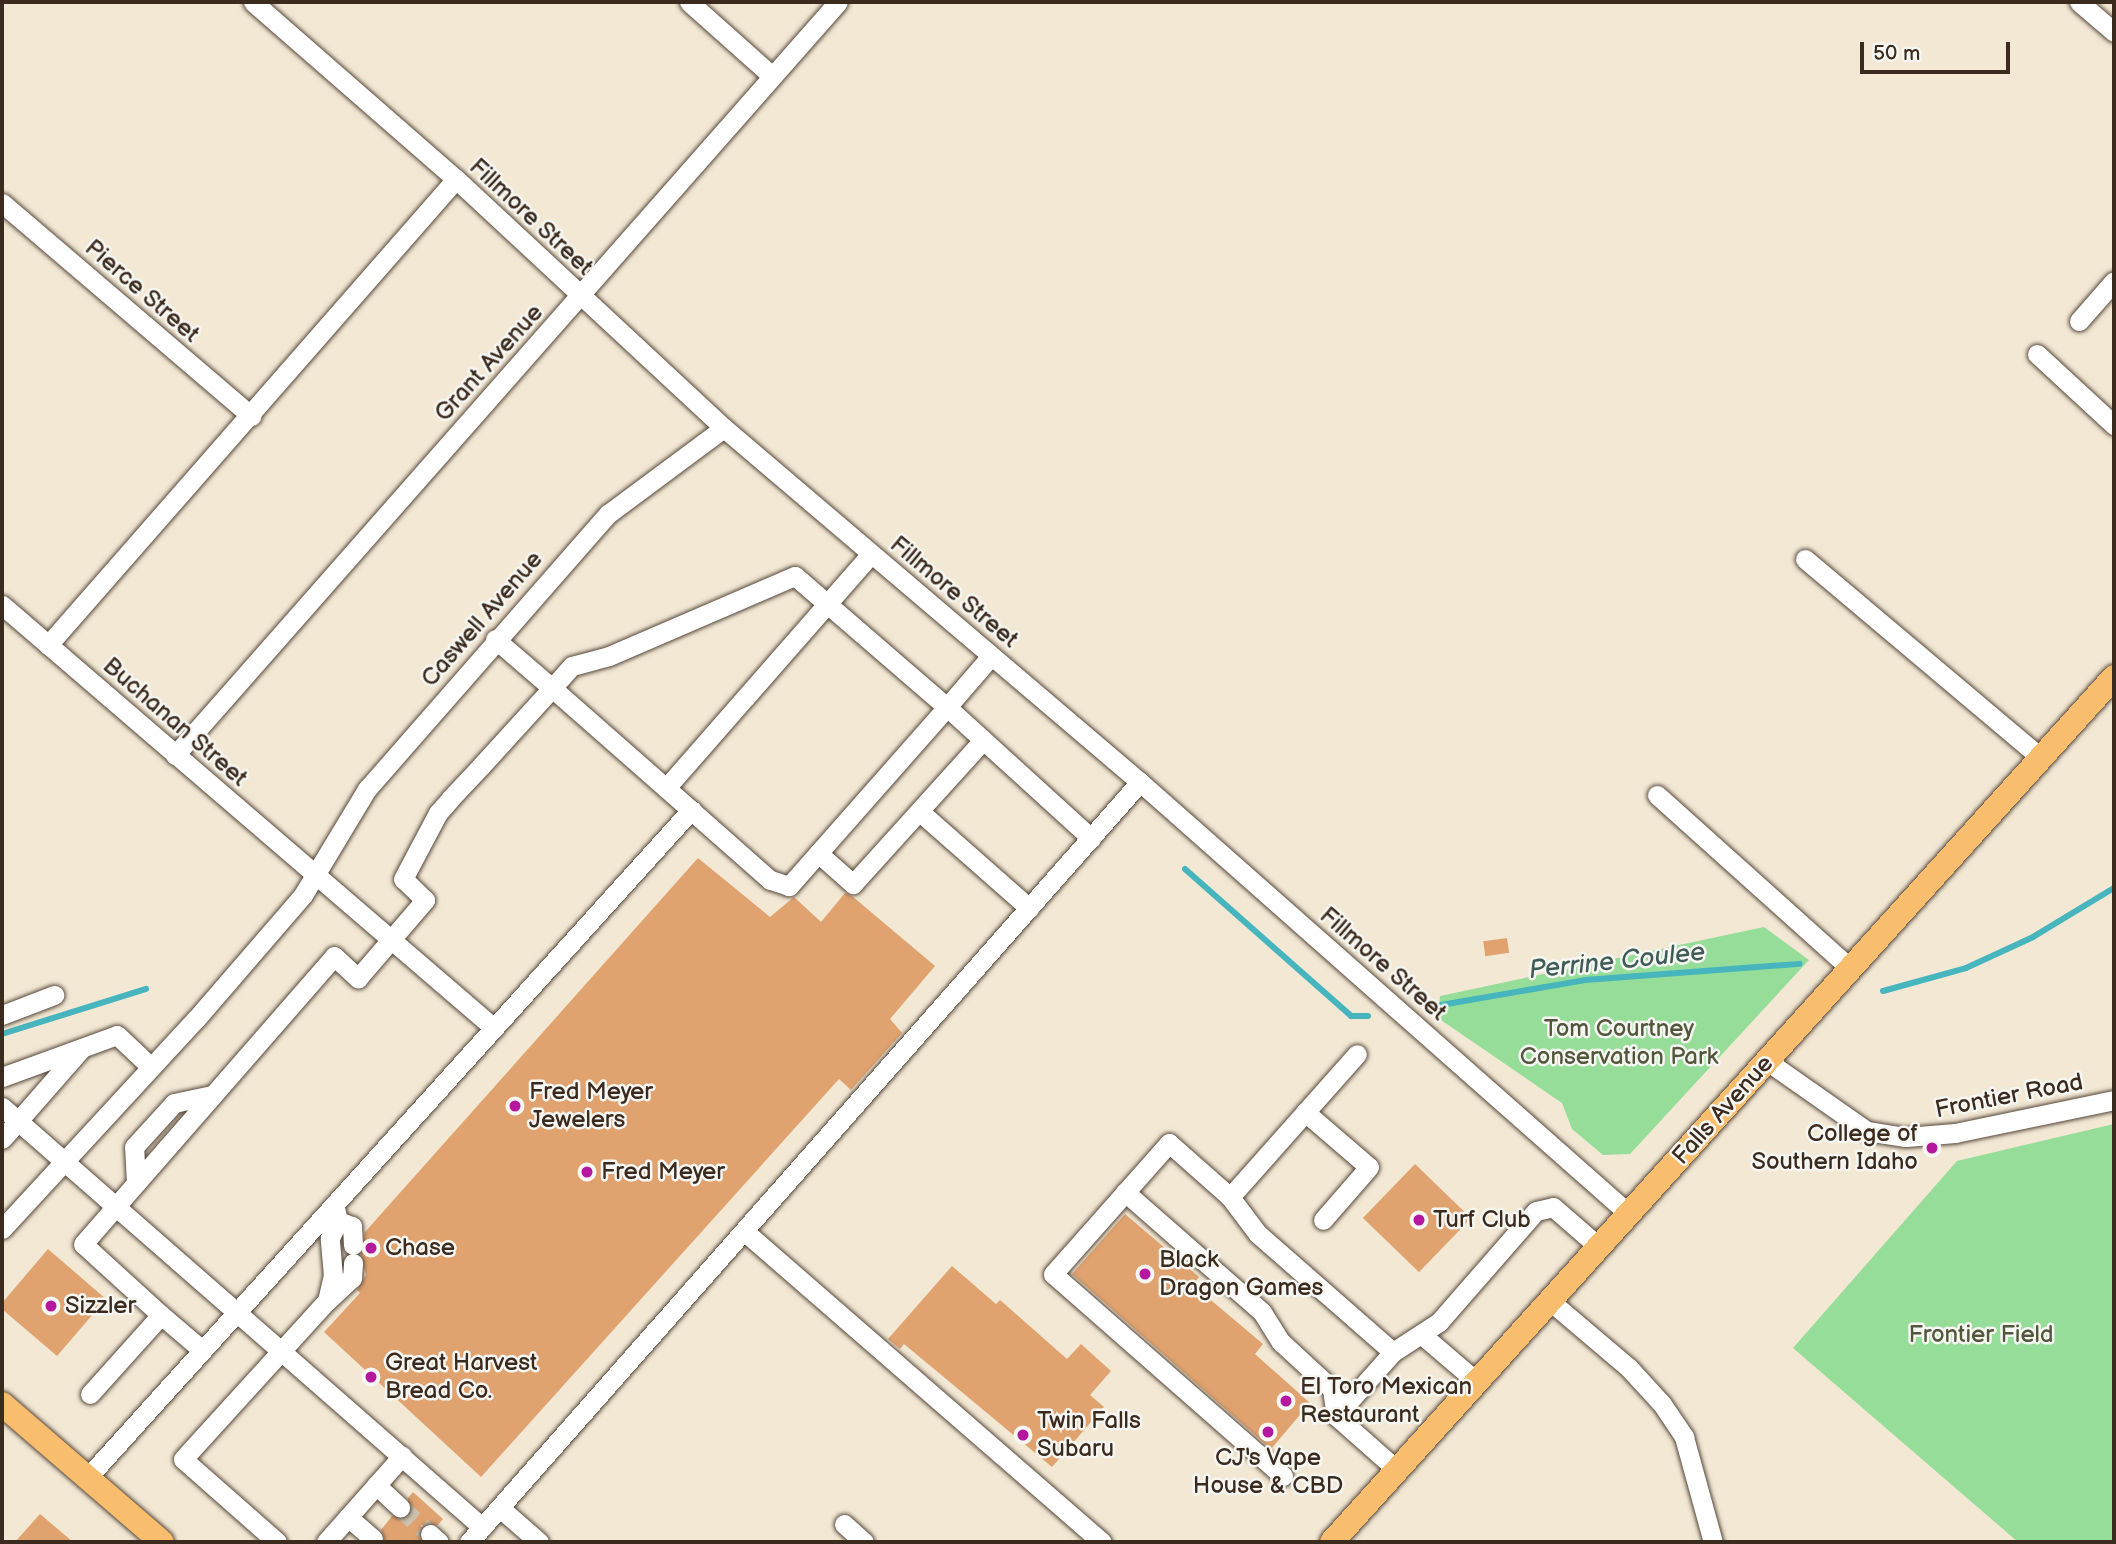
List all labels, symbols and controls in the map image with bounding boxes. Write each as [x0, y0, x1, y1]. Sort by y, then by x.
scale bar [1864, 28, 2014, 72]
text: 50 m [1873, 41, 1920, 66]
street label: Fillmore Street [463, 152, 599, 282]
street label: Pierce Street [79, 233, 205, 349]
street label: Grant Avenue [429, 298, 549, 428]
street label: Fillmore Street [884, 530, 1024, 654]
street label: Caswell Avenue [415, 545, 549, 693]
street label: Buchanan Street [97, 651, 253, 793]
street label: Fillmore Street [1314, 901, 1452, 1027]
water label: Perrine Coulee [1527, 937, 1707, 987]
park label: Tom Courtney Conservation Park [1520, 1015, 1718, 1071]
street label: Falls Avenue [1667, 1050, 1779, 1170]
street label: Frontier Road [1933, 1068, 2085, 1124]
place label: Fred Meyer Jewelers [529, 1078, 653, 1134]
marker: Fred Meyer Jewelers [507, 1098, 523, 1114]
place label: College of Southern Idaho [1751, 1120, 1918, 1176]
marker: College of Southern Idaho [1924, 1140, 1940, 1156]
place label: Fred Meyer [601, 1158, 725, 1186]
marker: Fred Meyer [579, 1164, 595, 1180]
place label: Turf Club [1433, 1206, 1531, 1234]
marker: Turf Club [1411, 1212, 1427, 1228]
place label: Chase [385, 1234, 455, 1262]
marker: Chase [363, 1240, 379, 1256]
place label: Black Dragon Games [1159, 1246, 1323, 1302]
marker: Black Dragon Games [1137, 1266, 1153, 1282]
place label: Sizzler [65, 1292, 136, 1320]
marker: Sizzler [43, 1298, 59, 1314]
park label: Frontier Field [1908, 1321, 2054, 1349]
place label: Great Harvest Bread Co. [385, 1349, 537, 1405]
marker: Great Harvest Bread Co. [363, 1369, 379, 1385]
place label: El Toro Mexican Restaurant [1300, 1373, 1473, 1429]
marker: El Toro Mexican Restaurant [1278, 1393, 1294, 1409]
place label: Twin Falls Subaru [1037, 1407, 1141, 1463]
marker: CJ's Vape House & CBD [1260, 1424, 1276, 1440]
marker: Twin Falls Subaru [1015, 1427, 1031, 1443]
place label: CJ's Vape House & CBD [1193, 1444, 1343, 1500]

